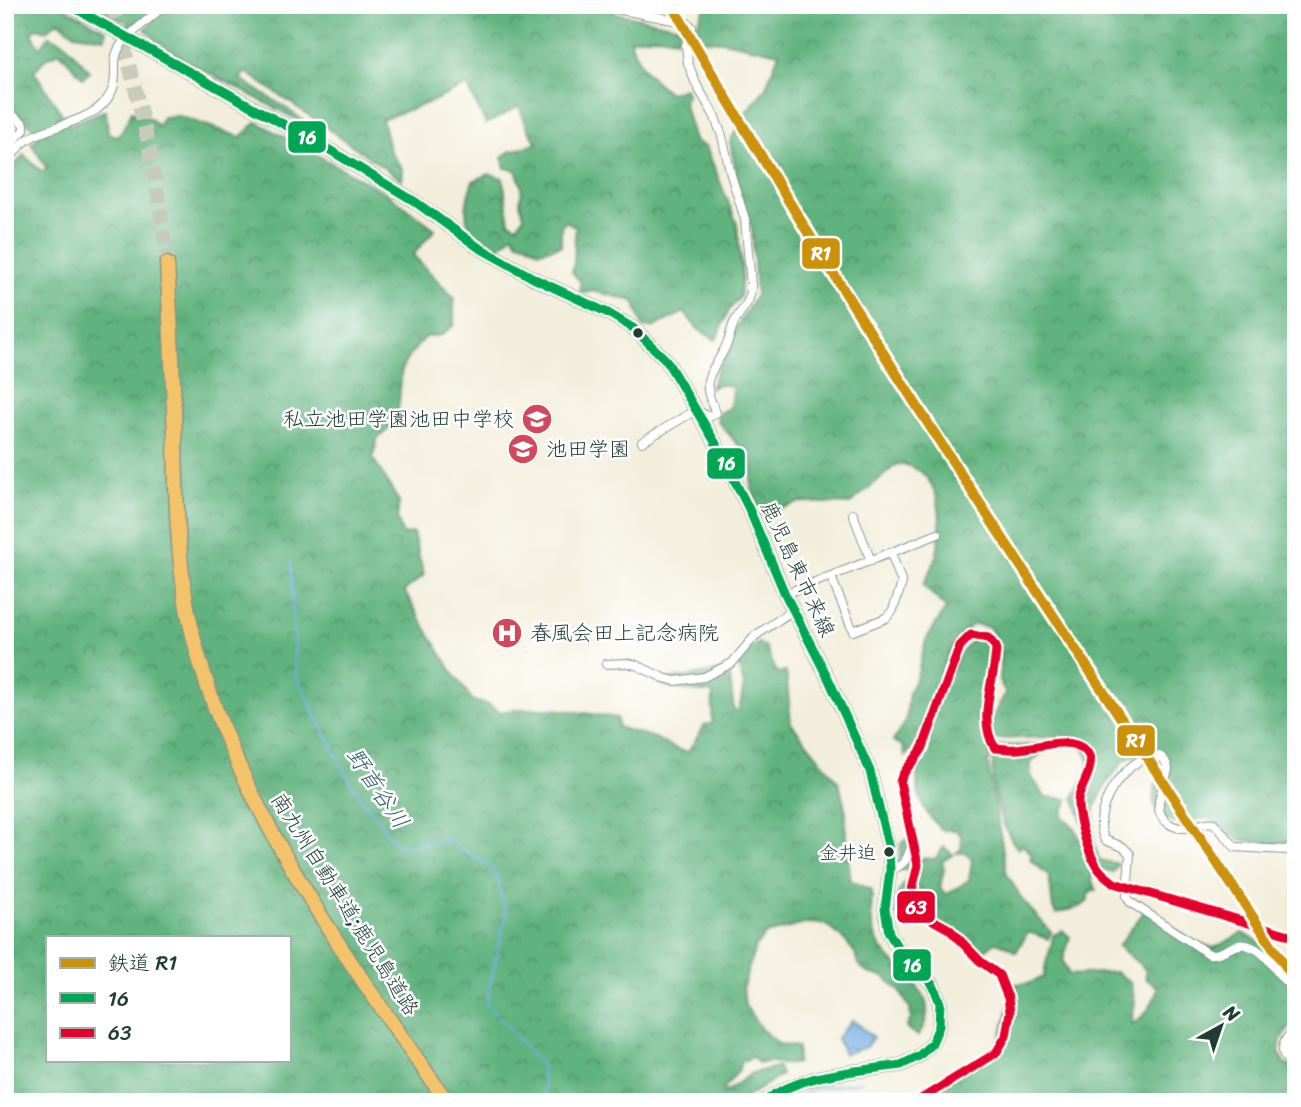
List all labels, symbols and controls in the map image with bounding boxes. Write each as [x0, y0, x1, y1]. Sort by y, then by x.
line badge: 16 [287, 120, 327, 154]
text: 16 [298, 121, 317, 154]
line badge: R1 [801, 237, 841, 270]
text: R1 [810, 237, 831, 270]
unlabelled marker [631, 326, 645, 340]
place label: 私立池田学園池田中学校 [283, 400, 514, 438]
school or university icon: 私立池田学園池田中学校 [520, 402, 554, 436]
place label: 池田学園 [546, 430, 630, 468]
school or university icon: 池田学園 [506, 432, 540, 466]
line badge: 16 [706, 447, 746, 480]
text: 16 [717, 447, 736, 480]
street label: 鹿児島東市来線 [750, 494, 846, 644]
place label: 春風会田上記念病院 [530, 614, 719, 652]
hospital icon: 春風会田上記念病院 [490, 616, 524, 650]
line badge: R1 [1116, 724, 1156, 757]
text: R1 [1125, 724, 1146, 757]
water label: 野首谷川 [335, 739, 420, 838]
street label: 南九州自動車道;鹿児島道路 [260, 784, 430, 1024]
place label: 金井迫 [819, 836, 876, 869]
marker: 金井迫 [882, 845, 896, 859]
line badge: 63 [896, 890, 936, 924]
text: 63 [904, 891, 927, 924]
legend [46, 936, 290, 1062]
text: 鉄道 R1 [108, 944, 177, 982]
line badge: 16 [892, 948, 932, 982]
text: 16 [903, 949, 922, 982]
text: 16 [108, 980, 129, 1018]
north arrow [1186, 992, 1256, 1062]
text: N [1215, 996, 1248, 1031]
text: 63 [108, 1014, 132, 1052]

